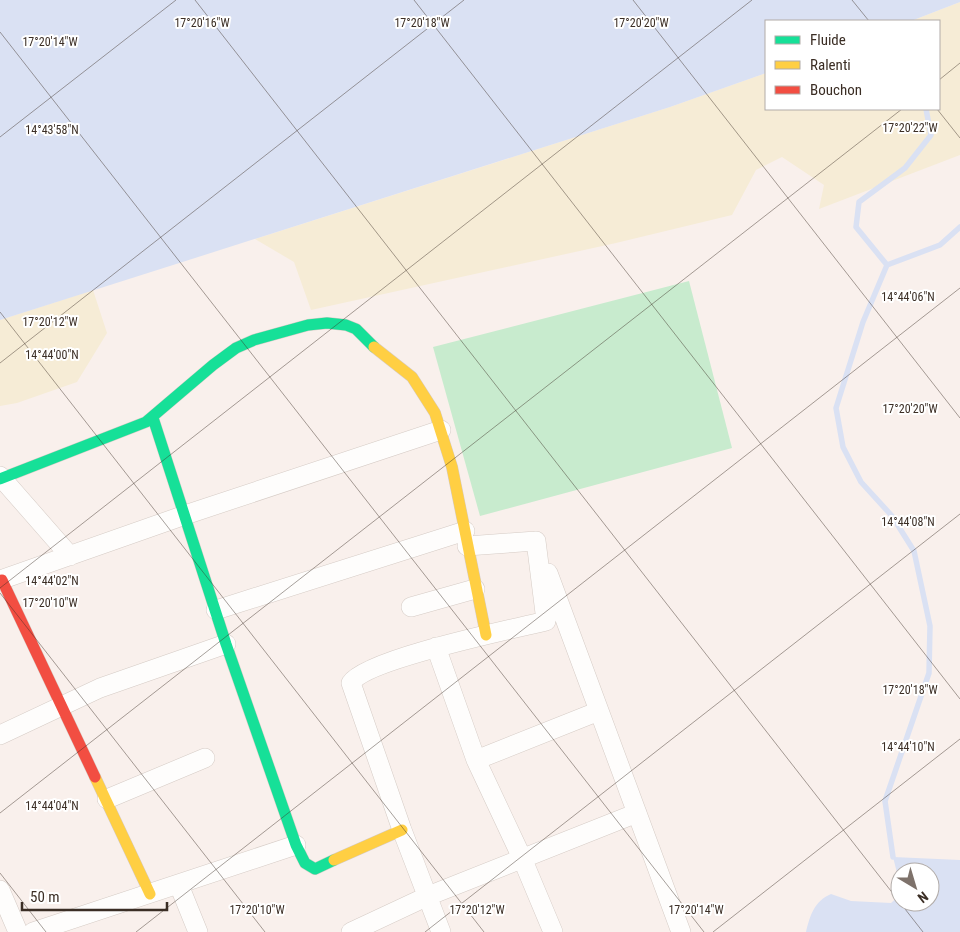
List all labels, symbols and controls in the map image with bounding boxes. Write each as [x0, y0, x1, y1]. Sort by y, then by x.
text: 17°20'16"W [174, 16, 230, 30]
text: 17°20'18"W [394, 16, 450, 30]
text: 17°20'20"W [613, 16, 669, 30]
legend [765, 20, 940, 110]
text: Fluide [810, 31, 846, 49]
text: 17°20'14"W [22, 35, 78, 49]
text: Ralenti [810, 56, 851, 74]
text: Bouchon [810, 81, 862, 99]
text: 17°20'22"W [882, 121, 938, 135]
text: 14°43'58"N [25, 123, 79, 137]
text: 14°44'06"N [881, 290, 935, 304]
text: 17°20'12"W [22, 315, 78, 329]
text: 14°44'00"N [25, 348, 79, 362]
text: 17°20'20"W [882, 402, 938, 416]
text: 14°44'08"N [881, 515, 935, 529]
text: 14°44'02"N [25, 574, 79, 588]
text: 17°20'10"W [22, 596, 78, 610]
text: 17°20'18"W [882, 683, 938, 697]
text: 14°44'10"N [881, 740, 935, 754]
text: 14°44'04"N [25, 799, 79, 813]
north arrow [890, 862, 940, 912]
scale bar [22, 880, 168, 912]
text: 50 m [30, 888, 60, 906]
text: N [915, 888, 931, 906]
text: 17°20'10"W [229, 903, 285, 917]
text: 17°20'12"W [449, 903, 505, 917]
text: 17°20'14"W [668, 903, 724, 917]

